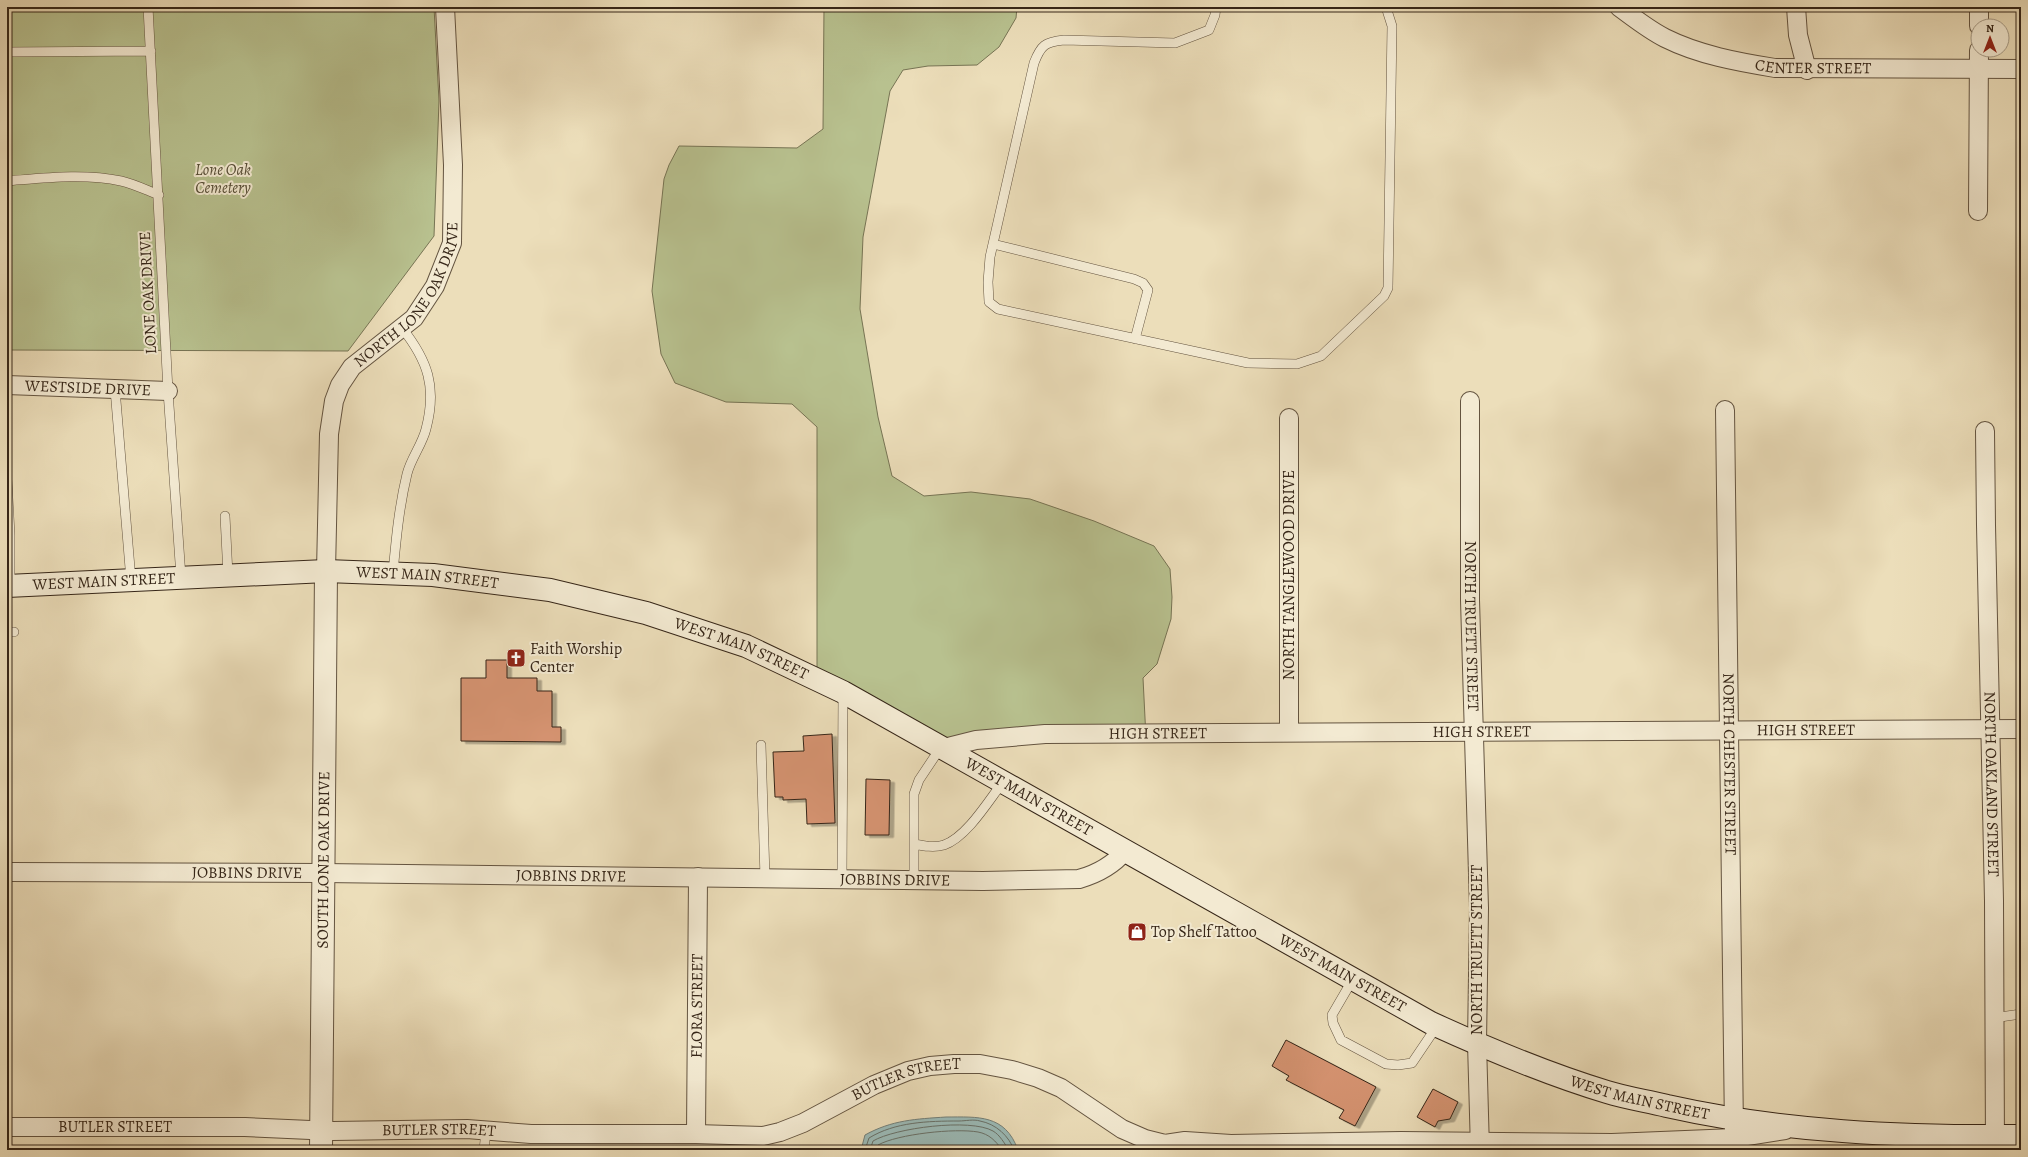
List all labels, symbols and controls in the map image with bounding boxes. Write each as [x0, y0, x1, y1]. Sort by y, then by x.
north arrow [1970, 18, 2010, 58]
text: N [1986, 21, 1994, 36]
street label: CENTER STREET [1753, 54, 1872, 79]
park label: Lone Oak Cemetery [195, 159, 251, 199]
street label: NORTH LONE OAK DRIVE [349, 222, 463, 372]
street label: LONE OAK DRIVE [134, 231, 162, 355]
street label: WESTSIDE DRIVE [24, 375, 151, 401]
street label: NORTH TANGLEWOOD DRIVE [1278, 470, 1300, 680]
street label: NORTH TRUETT STREET [1459, 541, 1484, 712]
street label: WEST MAIN STREET [355, 561, 500, 594]
street label: WEST MAIN STREET [31, 567, 176, 596]
street label: WEST MAIN STREET [671, 612, 812, 685]
place label: Faith Worship Center [530, 638, 622, 678]
church icon: Faith Worship Center [505, 647, 527, 669]
street label: NORTH CHESTER STREET [1717, 673, 1742, 856]
street label: NORTH OAKLAND STREET [1979, 691, 2004, 877]
street label: HIGH STREET [1756, 719, 1855, 741]
street label: HIGH STREET [1432, 721, 1531, 743]
street label: HIGH STREET [1108, 722, 1207, 745]
street label: WEST MAIN STREET [960, 751, 1097, 841]
street label: SOUTH LONE OAK DRIVE [312, 771, 335, 949]
street label: JOBBINS DRIVE [192, 862, 302, 884]
street label: JOBBINS DRIVE [516, 864, 626, 888]
street label: NORTH TRUETT STREET [1466, 865, 1488, 1035]
street label: JOBBINS DRIVE [840, 868, 950, 892]
shop icon: Top Shelf Tattoo [1126, 921, 1148, 943]
place label: Top Shelf Tattoo [1151, 921, 1257, 943]
street label: WEST MAIN STREET [1274, 928, 1410, 1018]
street label: FLORA STREET [686, 953, 708, 1058]
street label: BUTLER STREET [848, 1053, 961, 1106]
street label: WEST MAIN STREET [1566, 1070, 1712, 1125]
street label: BUTLER STREET [58, 1116, 172, 1138]
street label: BUTLER STREET [382, 1118, 497, 1142]

